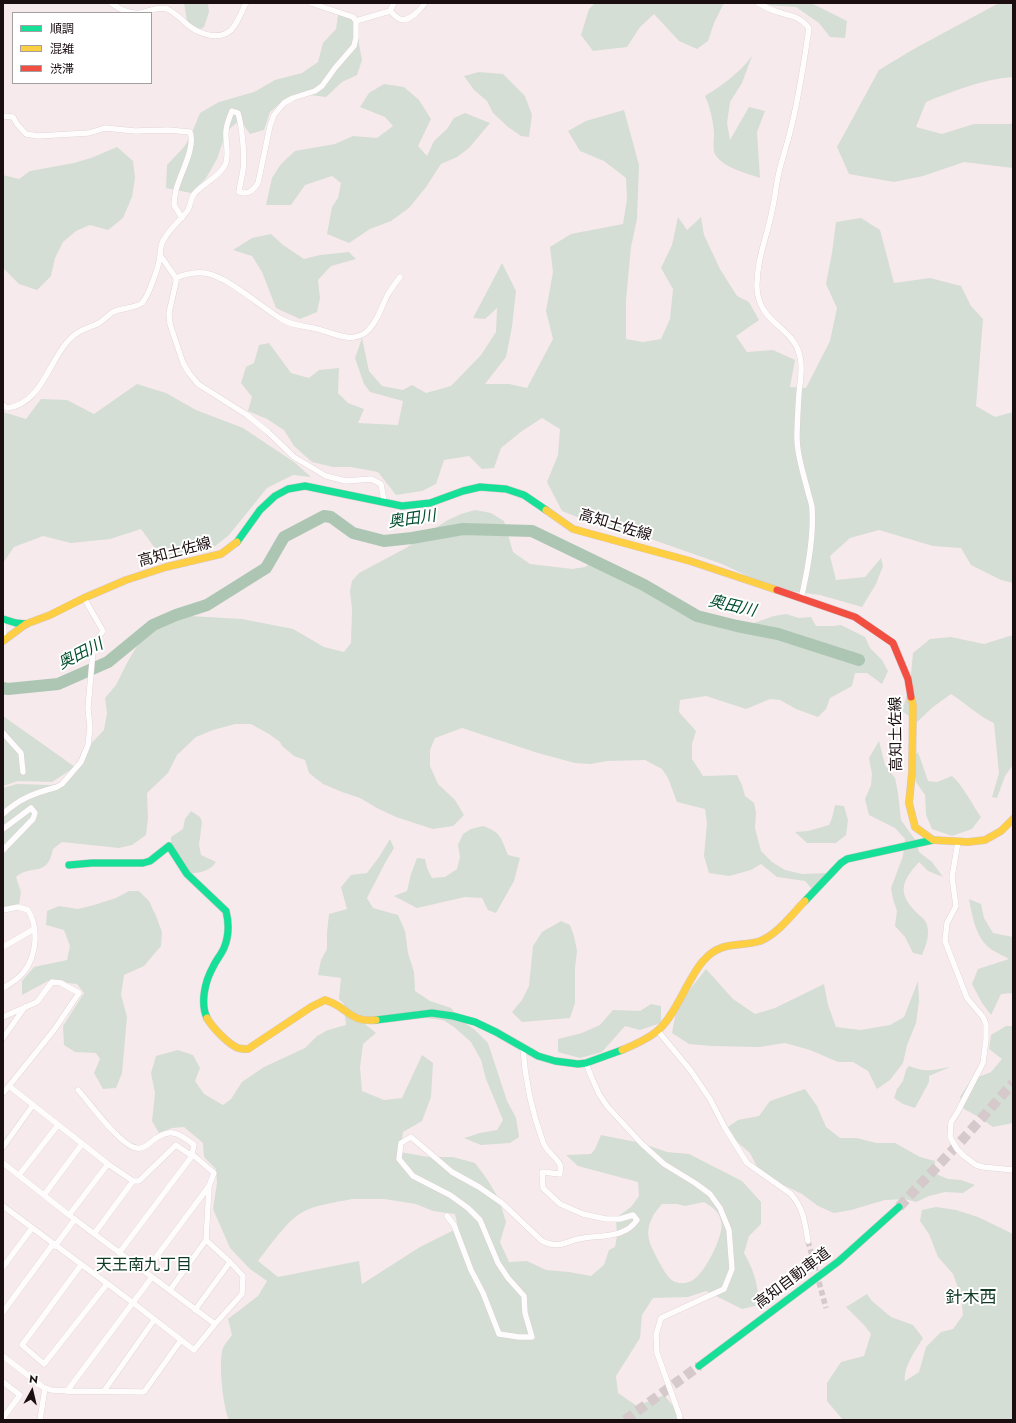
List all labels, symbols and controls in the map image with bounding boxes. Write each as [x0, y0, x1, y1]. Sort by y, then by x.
legend [12, 12, 152, 84]
text: 順調 [50, 20, 74, 38]
text: 混雑 [50, 40, 74, 58]
text: 渋滞 [50, 60, 74, 78]
street label: 高知土佐線 [577, 506, 653, 546]
water label: 奥田川 [387, 507, 437, 533]
street label: 高知土佐線 [136, 535, 214, 571]
water label: 奥田川 [706, 592, 758, 622]
water label: 奥田川 [55, 636, 107, 674]
street label: 高知土佐線 [887, 696, 907, 772]
street label: 高知自動車道 [752, 1245, 834, 1313]
district label: 天王南九丁目 [96, 1256, 192, 1276]
district label: 針木西 [946, 1289, 996, 1309]
north arrow [12, 1371, 52, 1411]
text: N [28, 1371, 39, 1388]

